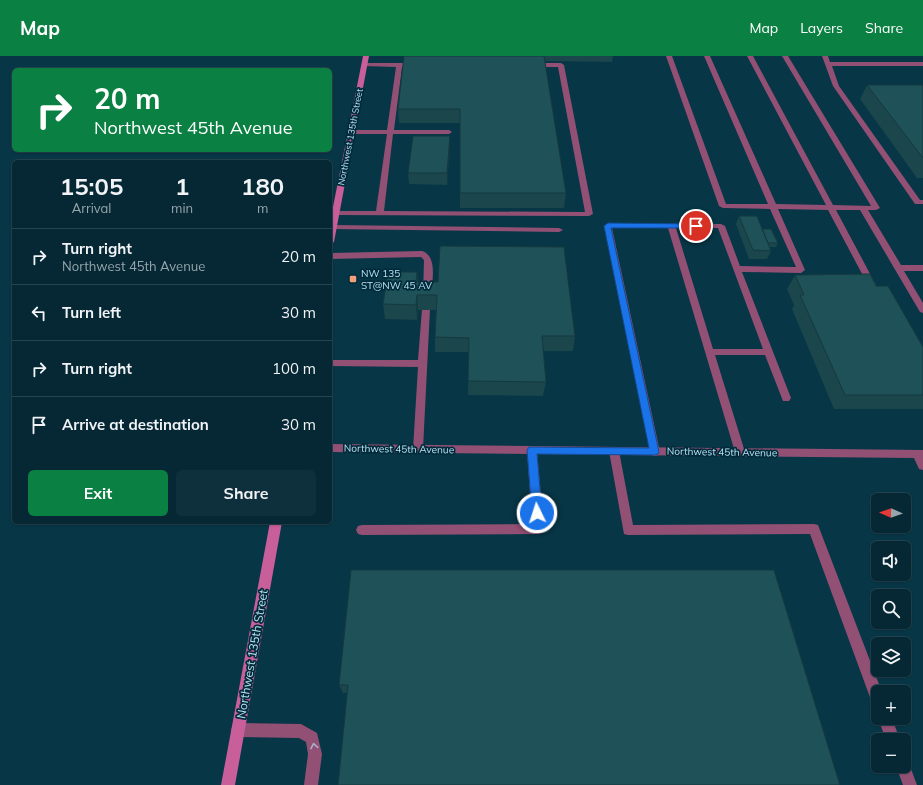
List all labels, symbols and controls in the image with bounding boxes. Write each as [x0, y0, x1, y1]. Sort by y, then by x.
text: Map [20, 16, 60, 40]
text: Map [749, 19, 778, 37]
text: Layers [800, 19, 843, 37]
text: Share [865, 19, 903, 37]
text: 20 m [94, 81, 160, 116]
icon: right [28, 84, 80, 136]
street label: Northwest 135th Street [335, 88, 365, 186]
text: Northwest 45th Avenue [94, 116, 292, 139]
text: 15:05 [60, 171, 123, 201]
text: 1 [175, 171, 189, 201]
text: 180 [241, 171, 284, 201]
text: Arrival [72, 200, 111, 216]
text: min [171, 200, 193, 216]
text: m [257, 200, 268, 216]
pin [679, 209, 713, 243]
icon: arrive [685, 215, 707, 237]
text: Turn right [62, 239, 132, 258]
icon: right [28, 246, 50, 268]
text: 20 m [281, 247, 316, 266]
text: Northwest 45th Avenue [62, 258, 205, 274]
place label: NW 135 ST@NW 45 AV [361, 267, 432, 292]
marker: NW 135 ST@NW 45 AV [348, 274, 358, 284]
icon: left [28, 302, 50, 324]
text: Turn left [62, 303, 121, 322]
text: 30 m [281, 303, 316, 322]
icon: right [28, 358, 50, 380]
text: Turn right [62, 359, 132, 378]
text: 100 m [272, 359, 316, 378]
icon: arrive [28, 414, 50, 436]
text: Arrive at destination [62, 415, 209, 434]
text: 30 m [281, 415, 316, 434]
street label: Northwest 45th Avenue [344, 442, 454, 456]
street label: Northwest 45th Avenue [667, 445, 777, 459]
button: Exit [28, 470, 168, 516]
button: Share [176, 470, 316, 516]
position arrow [516, 492, 558, 534]
north arrow [871, 493, 911, 533]
map controls [871, 493, 911, 773]
button: sound [871, 541, 911, 581]
street label: Northwest 135th Street [233, 588, 271, 720]
button: search [871, 589, 911, 629]
button: layers [871, 637, 911, 677]
button: + [871, 685, 911, 725]
button: − [871, 733, 911, 773]
one-way arrow [310, 743, 319, 750]

